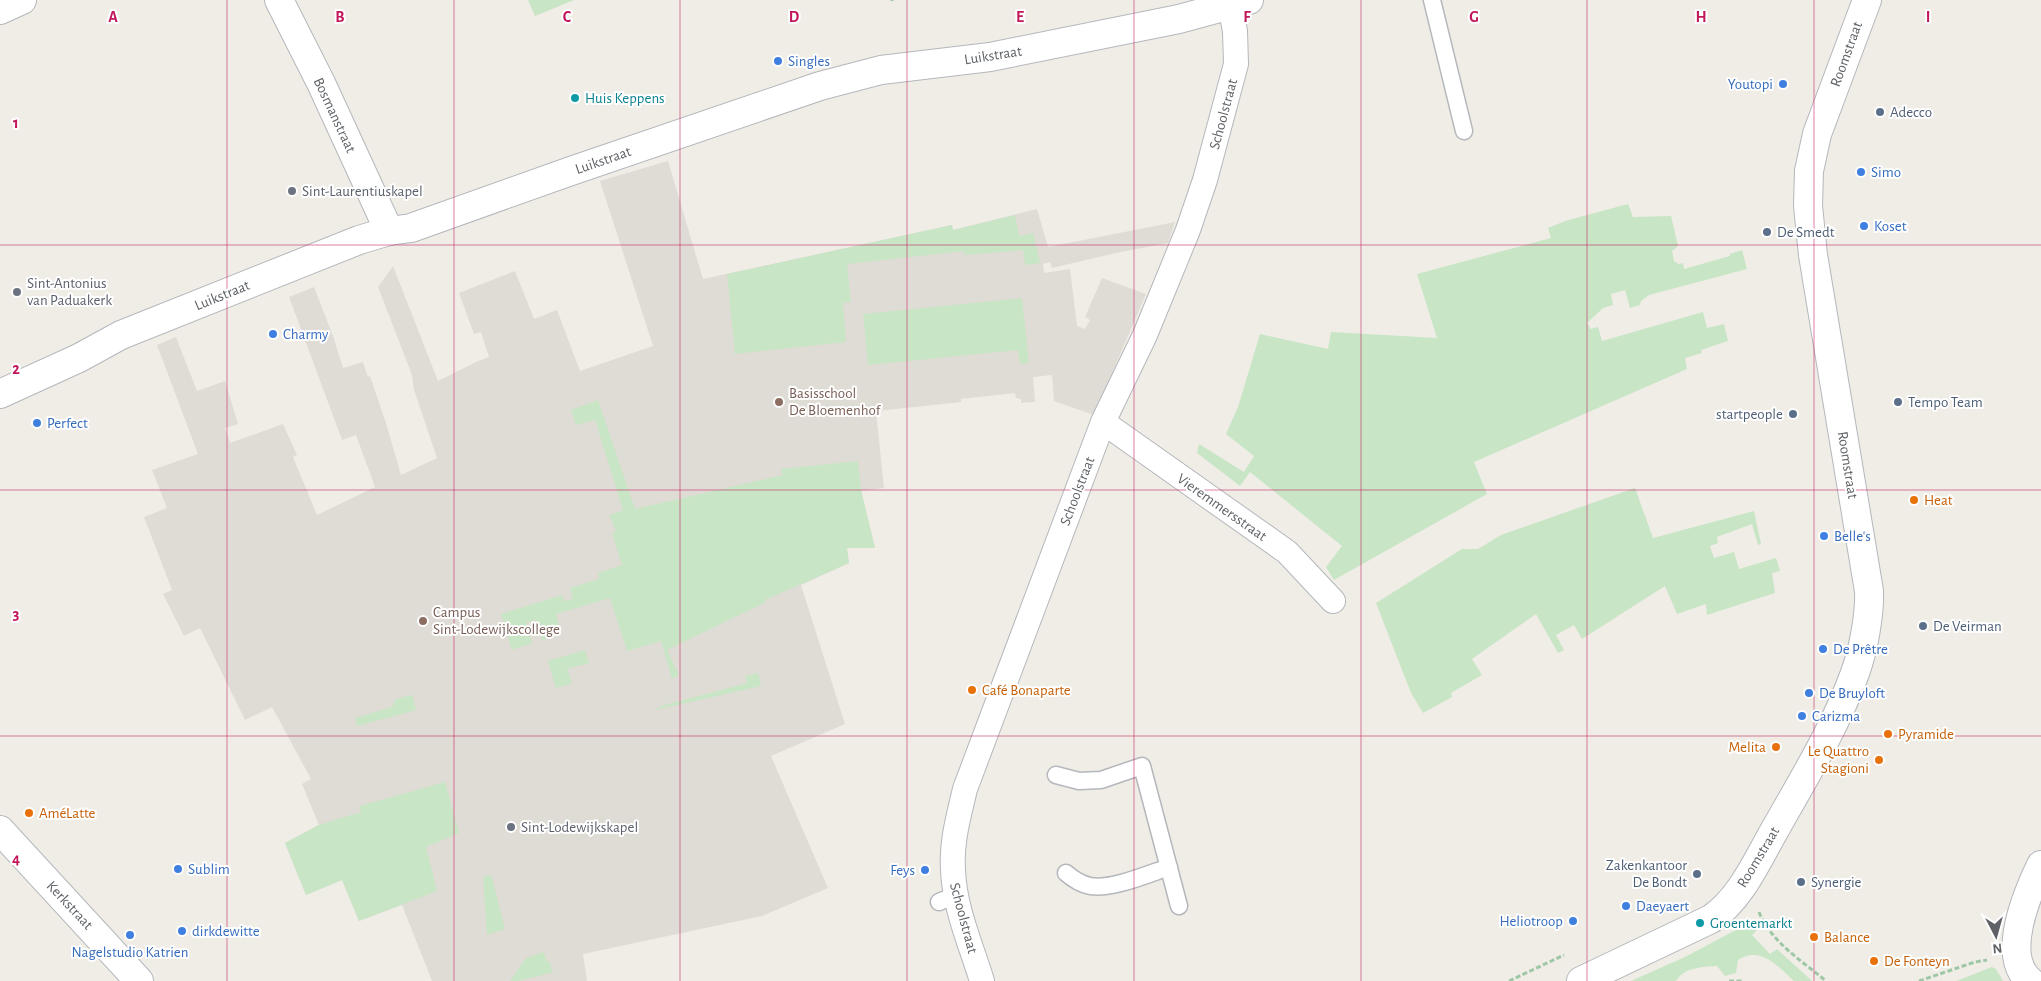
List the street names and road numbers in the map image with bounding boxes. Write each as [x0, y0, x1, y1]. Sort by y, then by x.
street label: Roomstraat [1828, 19, 1865, 89]
street label: Luikstraat [963, 44, 1023, 67]
street label: Bosmanstraat [311, 75, 359, 155]
street label: Schoolstraat [1207, 77, 1240, 151]
street label: Luikstraat [573, 144, 633, 177]
street label: Luikstraat [192, 278, 252, 313]
street label: Roomstraat [1835, 430, 1860, 500]
street label: Schoolstraat [1057, 454, 1098, 528]
street label: Vieremmersstraat [1174, 471, 1269, 544]
street label: Roomstraat [1734, 824, 1782, 890]
street label: Kerkstraat [44, 878, 96, 933]
street label: Schoolstraat [947, 881, 980, 955]

